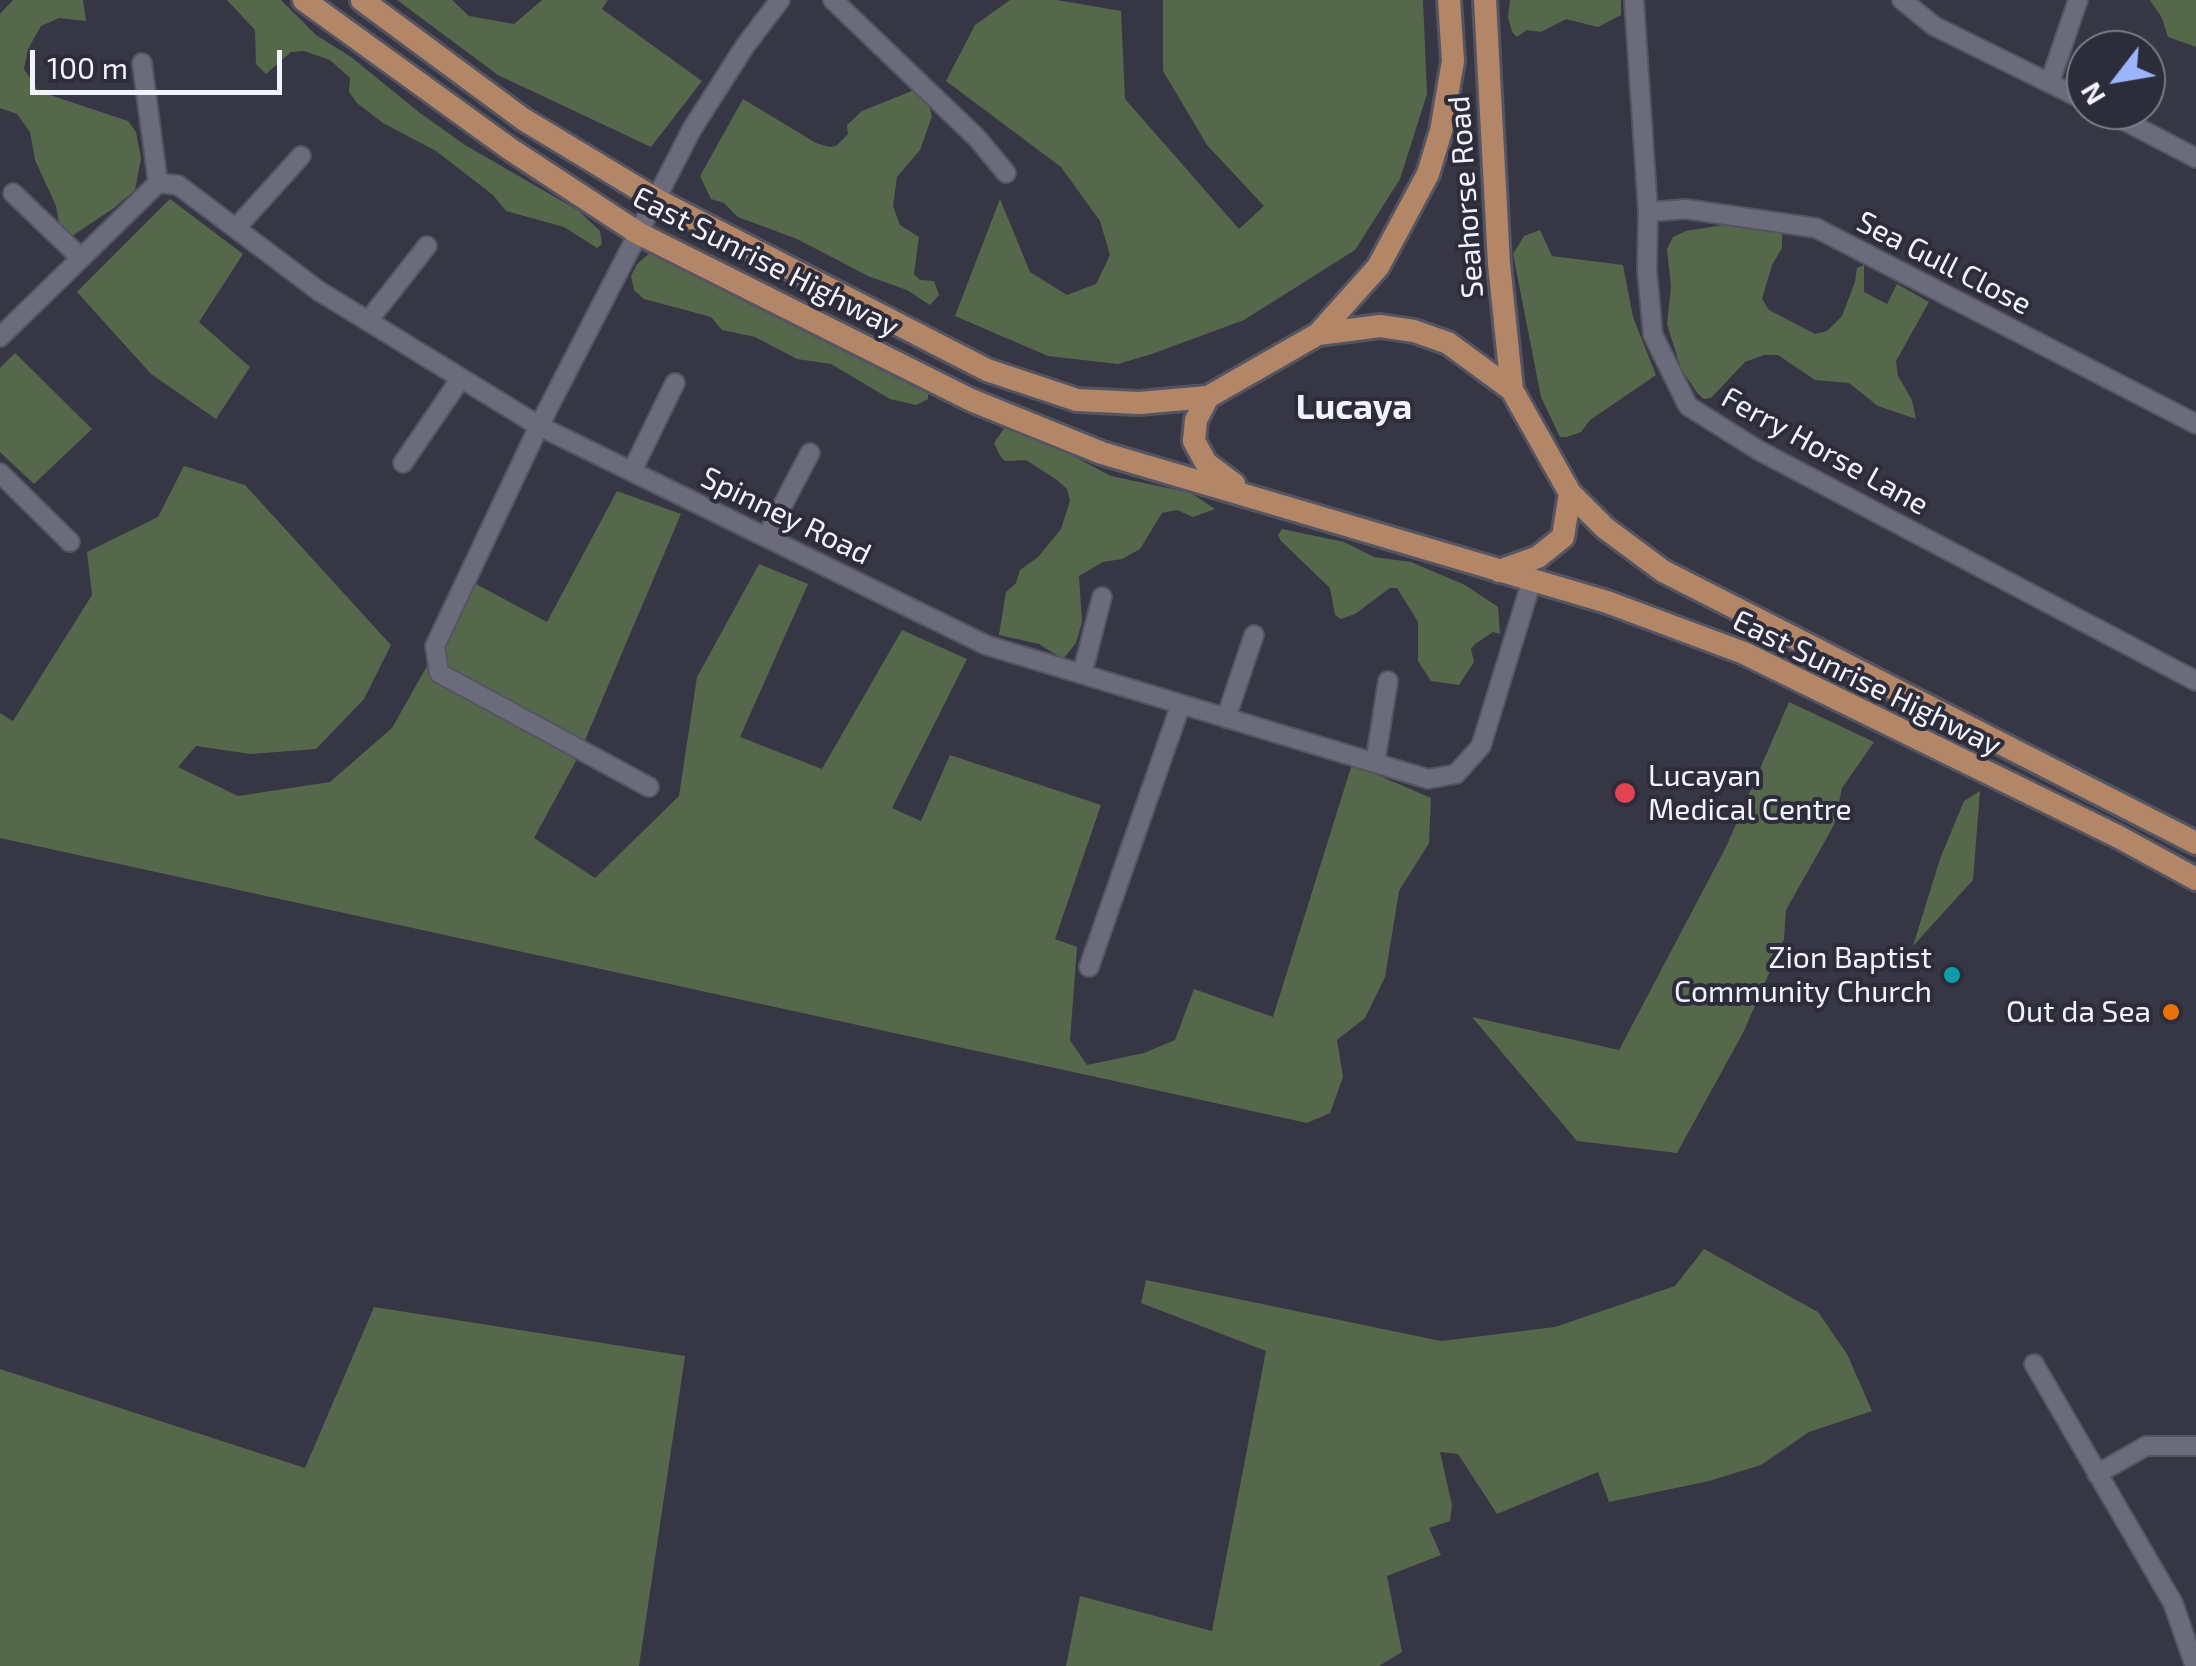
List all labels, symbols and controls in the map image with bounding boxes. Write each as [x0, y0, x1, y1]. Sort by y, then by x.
scale bar [35, 30, 288, 92]
north arrow [2066, 30, 2166, 130]
text: 100 m [47, 49, 128, 85]
text: N [2072, 77, 2112, 112]
street label: Seahorse Road [1441, 94, 1491, 300]
street label: East Sunrise Highway [627, 179, 905, 345]
street label: Sea Gull Close [1851, 204, 2037, 322]
street label: Ferry Horse Lane [1715, 379, 1935, 523]
district label: Lucaya [1296, 386, 1412, 428]
street label: Spinney Road [695, 459, 877, 573]
street label: East Sunrise Highway [1727, 602, 2007, 764]
place label: Lucayan Medical Centre [1648, 758, 1852, 828]
marker: Lucayan Medical Centre [1612, 780, 1638, 806]
place label: Zion Baptist Community Church [1674, 940, 1932, 1010]
marker: Zion Baptist Community Church [1941, 964, 1963, 986]
place label: Out da Sea [2006, 994, 2151, 1030]
marker: Out da Sea [2160, 1001, 2182, 1023]

